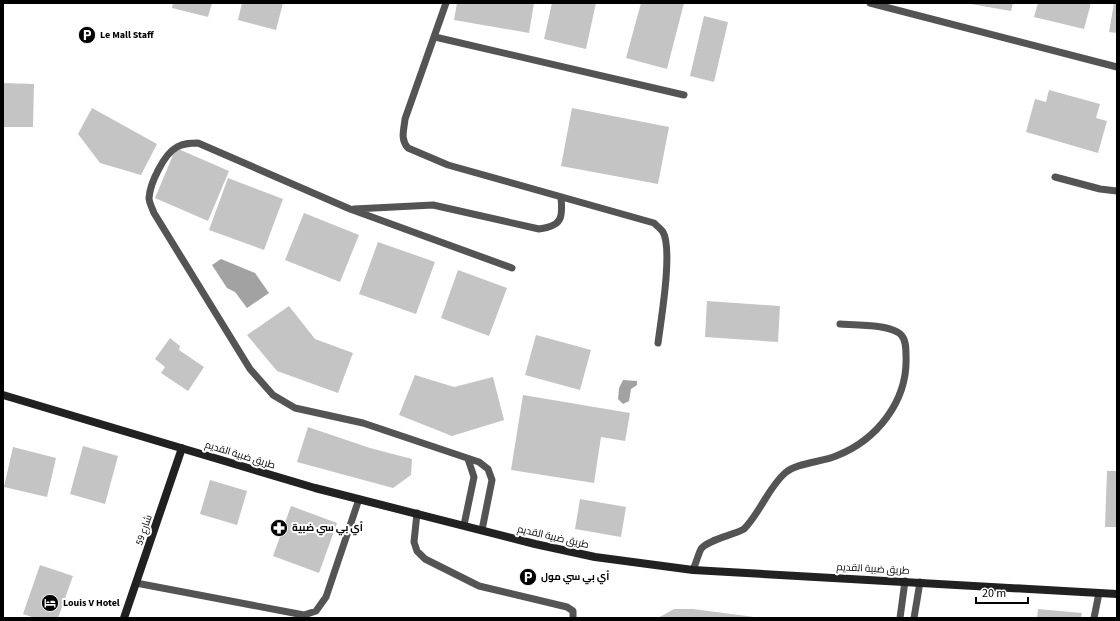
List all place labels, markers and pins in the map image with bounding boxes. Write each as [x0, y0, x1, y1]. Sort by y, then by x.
parking icon: Le Mall Staff [77, 25, 97, 45]
place label: Le Mall Staff [100, 28, 154, 42]
pharmacy icon: أي بي سي ضبية [269, 518, 289, 538]
place label: أي بي سي ضبية [292, 521, 363, 536]
parking icon: أي بي سي مول [518, 567, 538, 587]
place label: أي بي سي مول [541, 570, 609, 585]
hotel icon: Louis V Hotel [40, 593, 60, 613]
place label: Louis V Hotel [63, 596, 120, 610]

